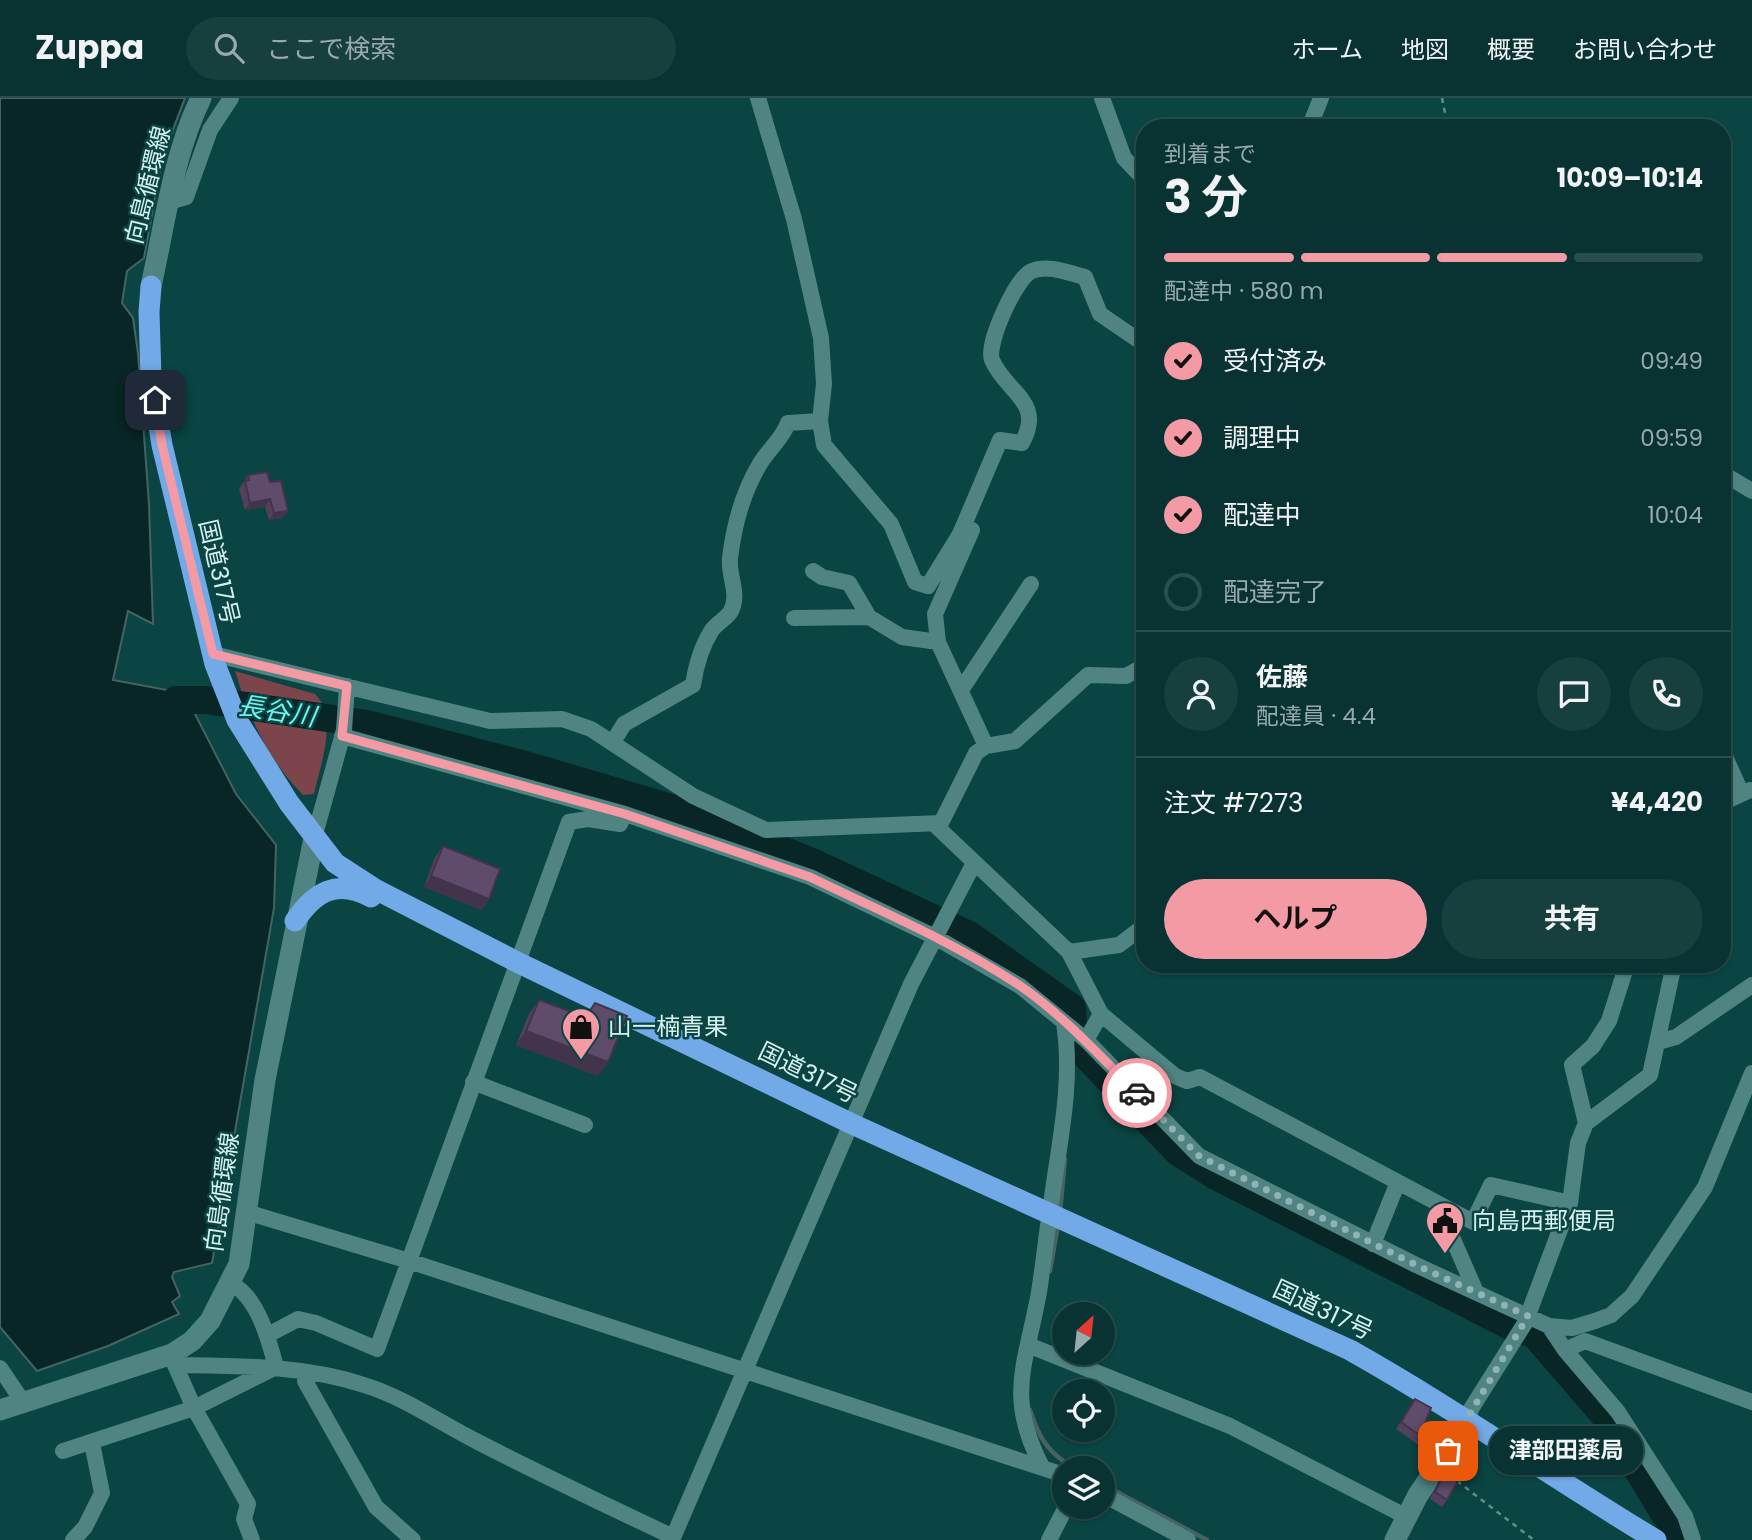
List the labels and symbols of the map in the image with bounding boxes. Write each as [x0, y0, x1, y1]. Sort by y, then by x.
street label: 向島循環線 [117, 123, 178, 247]
pin [125, 370, 185, 430]
street label: 国道317号 [191, 516, 248, 628]
water label: 長谷川 [236, 687, 321, 735]
shop icon: 山一楠青果 [560, 1006, 602, 1061]
place label: 山一楠青果 [608, 1010, 728, 1043]
street label: 国道317号 [753, 1034, 864, 1111]
courier [1102, 1058, 1172, 1128]
street label: 向島循環線 [197, 1130, 246, 1254]
public building icon: 向島西郵便局 [1424, 1200, 1466, 1255]
place label: 向島西郵便局 [1472, 1204, 1616, 1237]
street label: 国道317号 [1268, 1272, 1379, 1347]
north arrow [1052, 1302, 1115, 1365]
pin [1418, 1421, 1478, 1481]
callout: 津部田薬局 [1490, 1426, 1644, 1476]

